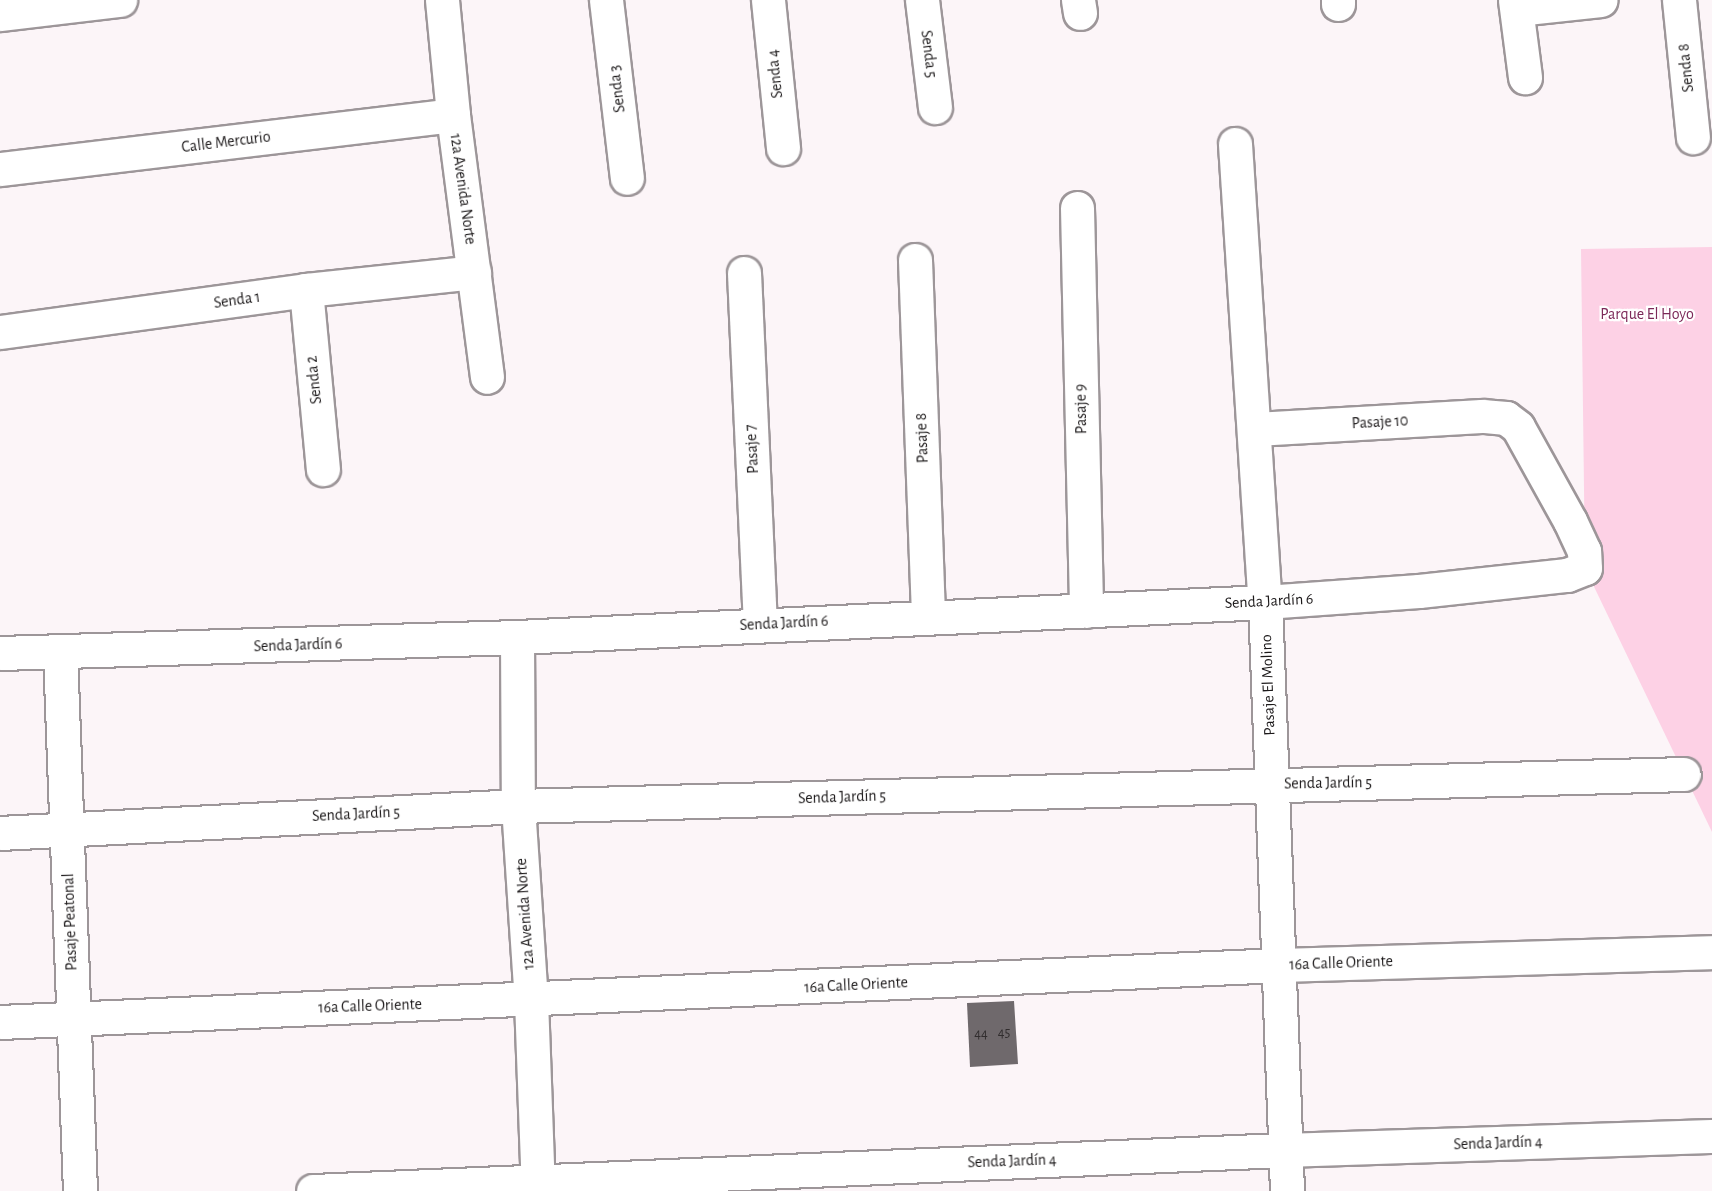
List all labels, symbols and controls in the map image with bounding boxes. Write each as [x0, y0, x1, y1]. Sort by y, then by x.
street label: Senda 5 [917, 29, 941, 79]
street label: Senda 8 [1674, 43, 1698, 93]
street label: Senda 4 [763, 49, 787, 99]
street label: Senda 3 [605, 64, 629, 114]
street label: Calle Mercurio [180, 127, 272, 157]
street label: 12a Avenida Norte [446, 132, 480, 246]
street label: Senda 1 [213, 287, 261, 313]
park label: Parque El Hoyo [1600, 304, 1694, 324]
street label: Senda 2 [302, 355, 326, 405]
street label: Pasaje 9 [1071, 384, 1091, 434]
street label: Pasaje 10 [1351, 411, 1409, 433]
street label: Pasaje 8 [912, 412, 932, 464]
street label: Pasaje 7 [741, 424, 763, 474]
street label: Senda Jardín 6 [1224, 589, 1314, 613]
street label: Senda Jardín 6 [739, 611, 829, 635]
street label: Senda Jardín 6 [253, 634, 343, 656]
street label: Pasaje El Molino [1257, 634, 1279, 736]
street label: Senda Jardín 5 [1284, 773, 1372, 793]
street label: Senda Jardín 5 [798, 786, 886, 808]
street label: Senda Jardín 5 [312, 802, 400, 826]
street label: 12a Avenida Norte [512, 858, 538, 970]
street label: Pasaje Peatonal [59, 873, 81, 971]
street label: 16a Calle Oriente [1289, 952, 1393, 974]
street label: 16a Calle Oriente [804, 973, 908, 997]
street label: 16a Calle Oriente [318, 995, 422, 1017]
house number: 45 [998, 1025, 1010, 1041]
house number: 44 [974, 1026, 988, 1042]
street label: Senda Jardín 4 [1453, 1132, 1543, 1154]
street label: Senda Jardín 4 [967, 1150, 1057, 1172]

